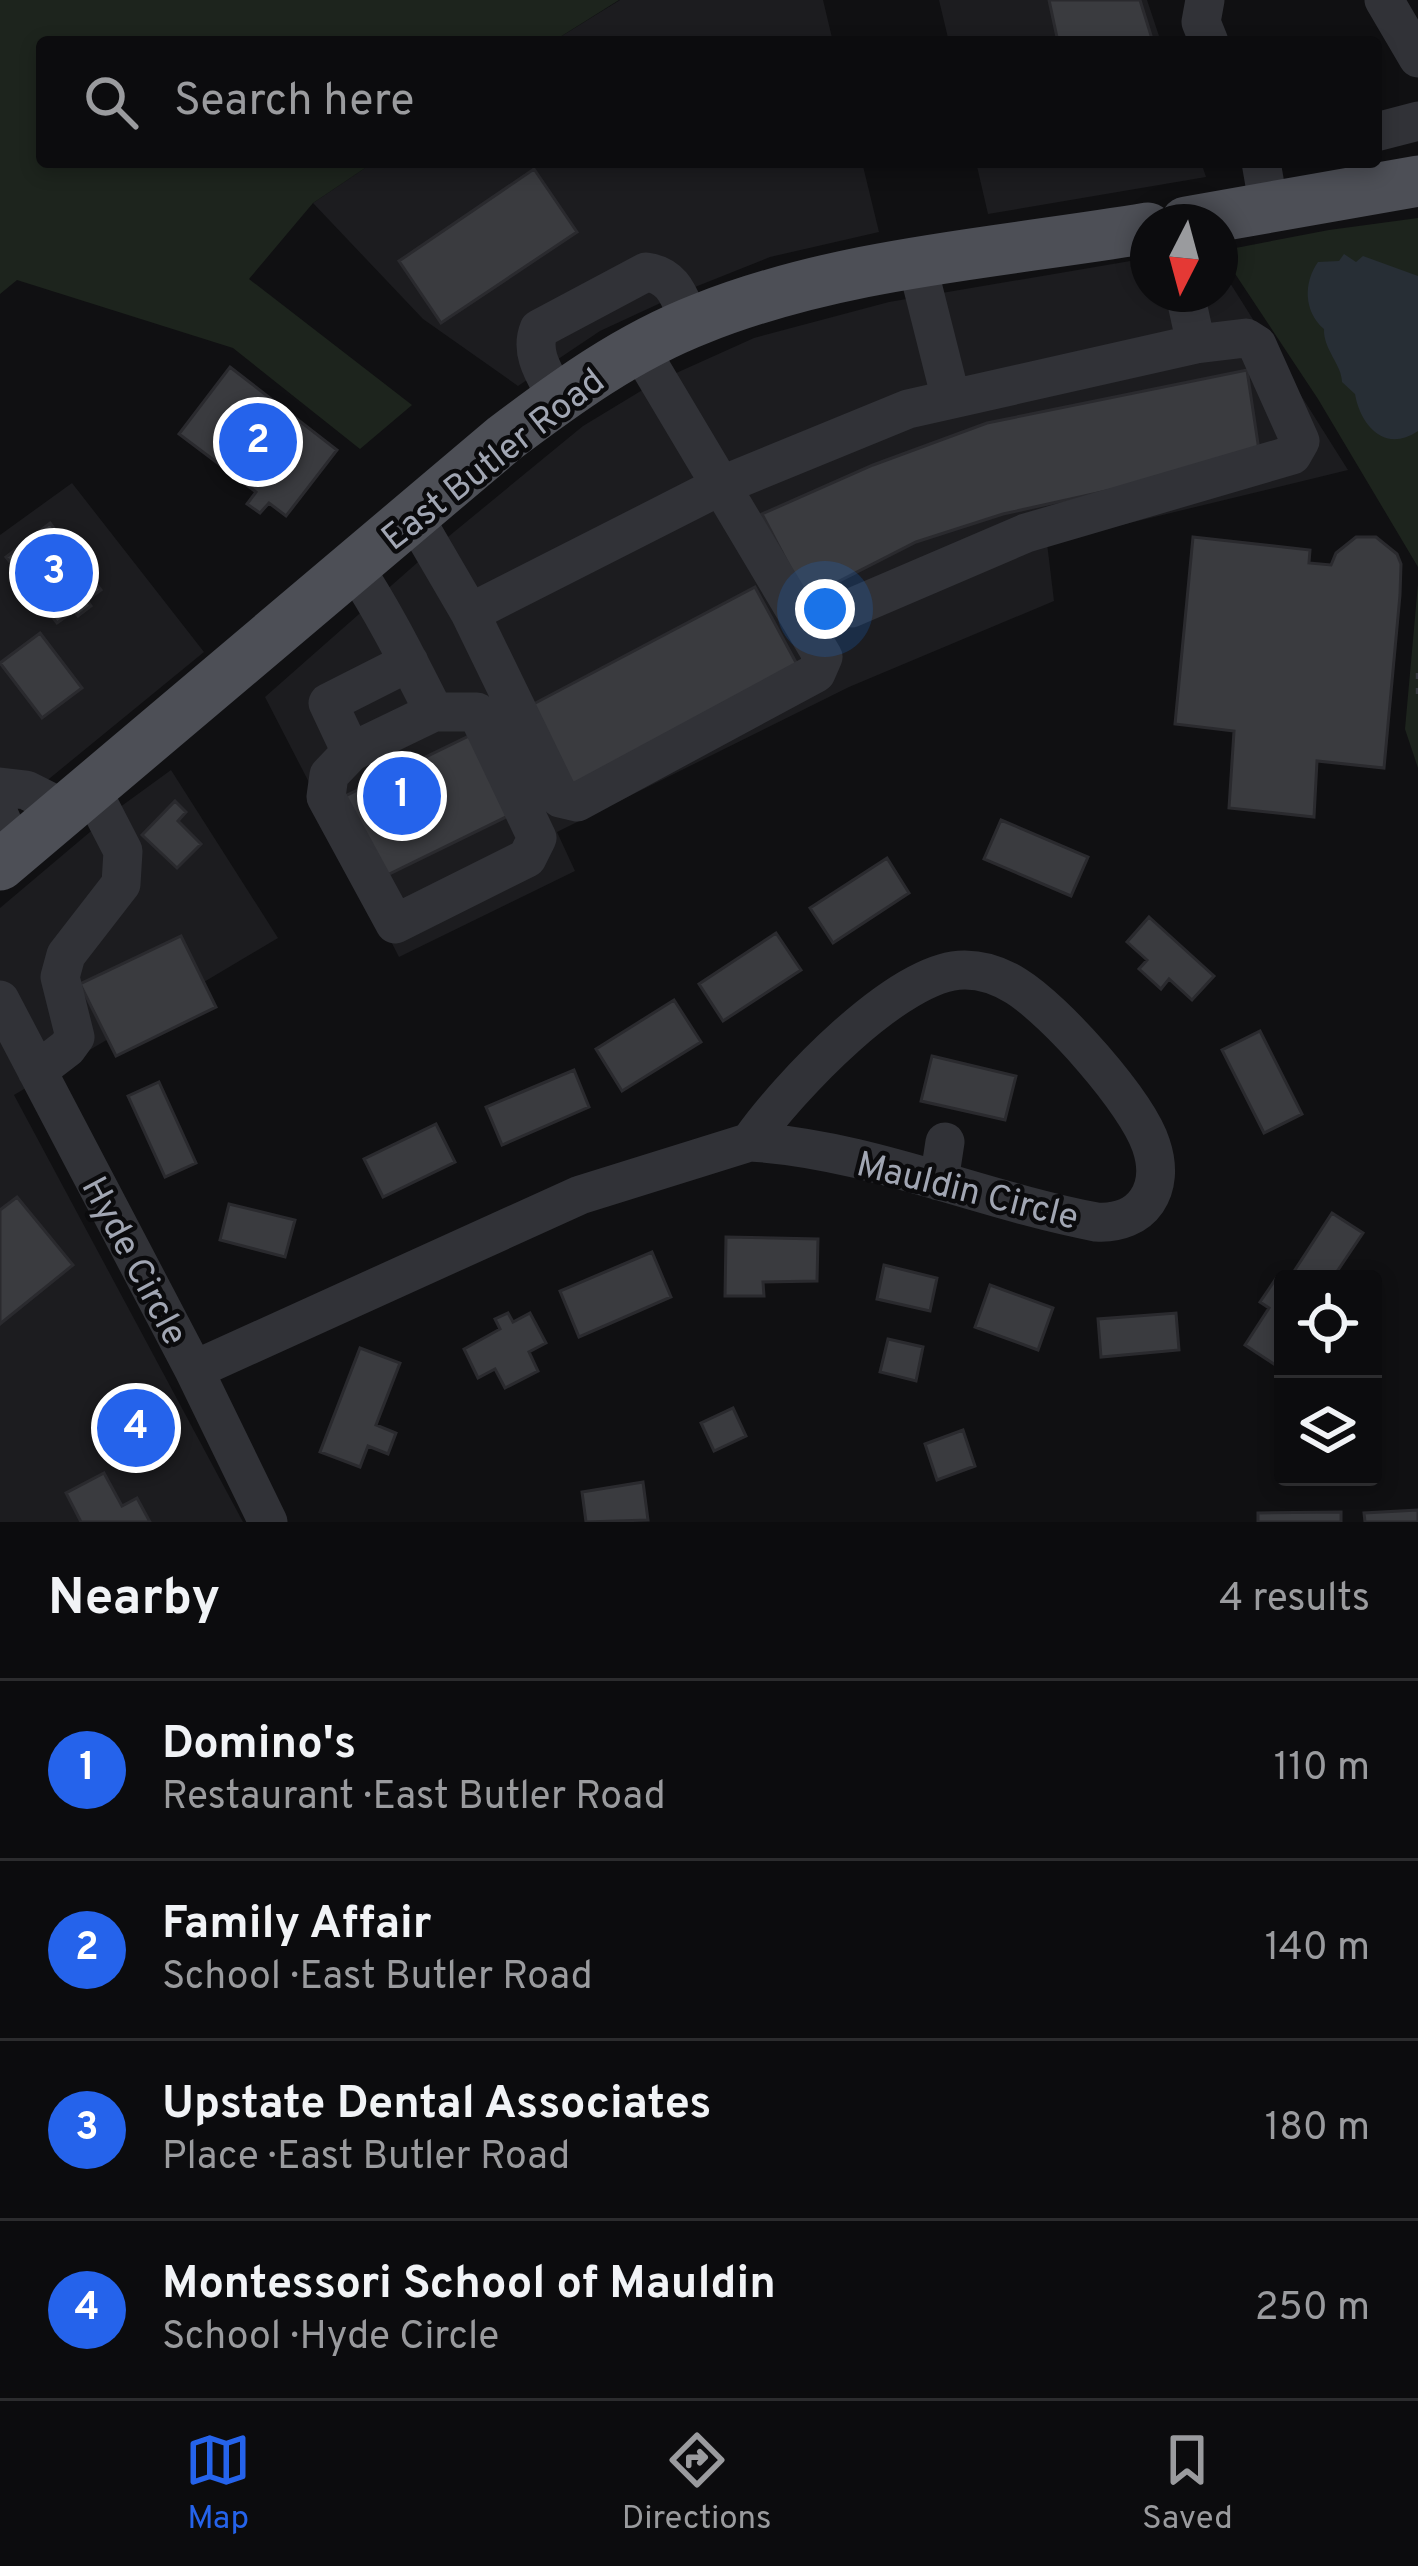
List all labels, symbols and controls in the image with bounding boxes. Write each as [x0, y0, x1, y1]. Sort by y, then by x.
search box [36, 36, 1382, 168]
icon: search [78, 69, 144, 135]
text: Search here [174, 74, 414, 131]
north arrow [1130, 204, 1238, 312]
street label: East Butler Road [374, 360, 615, 563]
pin: 2 [219, 397, 297, 487]
pin: 3 [15, 528, 93, 618]
your location [795, 579, 855, 639]
pin: 1 [363, 751, 441, 841]
street label: Mauldin Circle [851, 1143, 1083, 1243]
street label: Hyde Circle [69, 1170, 196, 1354]
map controls [1274, 1270, 1382, 1486]
button: locate [1274, 1270, 1382, 1378]
button: layers [1274, 1378, 1382, 1486]
pin: 4 [97, 1383, 175, 1473]
text: Nearby [48, 1568, 220, 1633]
text: 4 results [1219, 1576, 1370, 1625]
text: Domino's [162, 1717, 356, 1774]
text: 1 [79, 1745, 95, 1794]
text: 110 m [1274, 1745, 1370, 1794]
text: Restaurant · East Butler Road [162, 1774, 666, 1823]
text: Family Affair [162, 1897, 432, 1954]
text: 2 [75, 1925, 99, 1974]
text: 140 m [1265, 1925, 1370, 1974]
text: School · East Butler Road [162, 1954, 593, 2003]
text: Upstate Dental Associates [162, 2077, 711, 2134]
text: 3 [75, 2105, 99, 2154]
text: 180 m [1265, 2105, 1370, 2154]
text: Place · East Butler Road [162, 2134, 570, 2183]
text: Montessori School of Mauldin [162, 2257, 776, 2314]
text: 4 [74, 2285, 100, 2334]
text: 250 m [1255, 2285, 1370, 2334]
text: School · Hyde Circle [162, 2314, 499, 2363]
tab: Map [185, 2427, 251, 2541]
tab: Directions [622, 2427, 772, 2541]
tab: Saved [1142, 2427, 1233, 2541]

